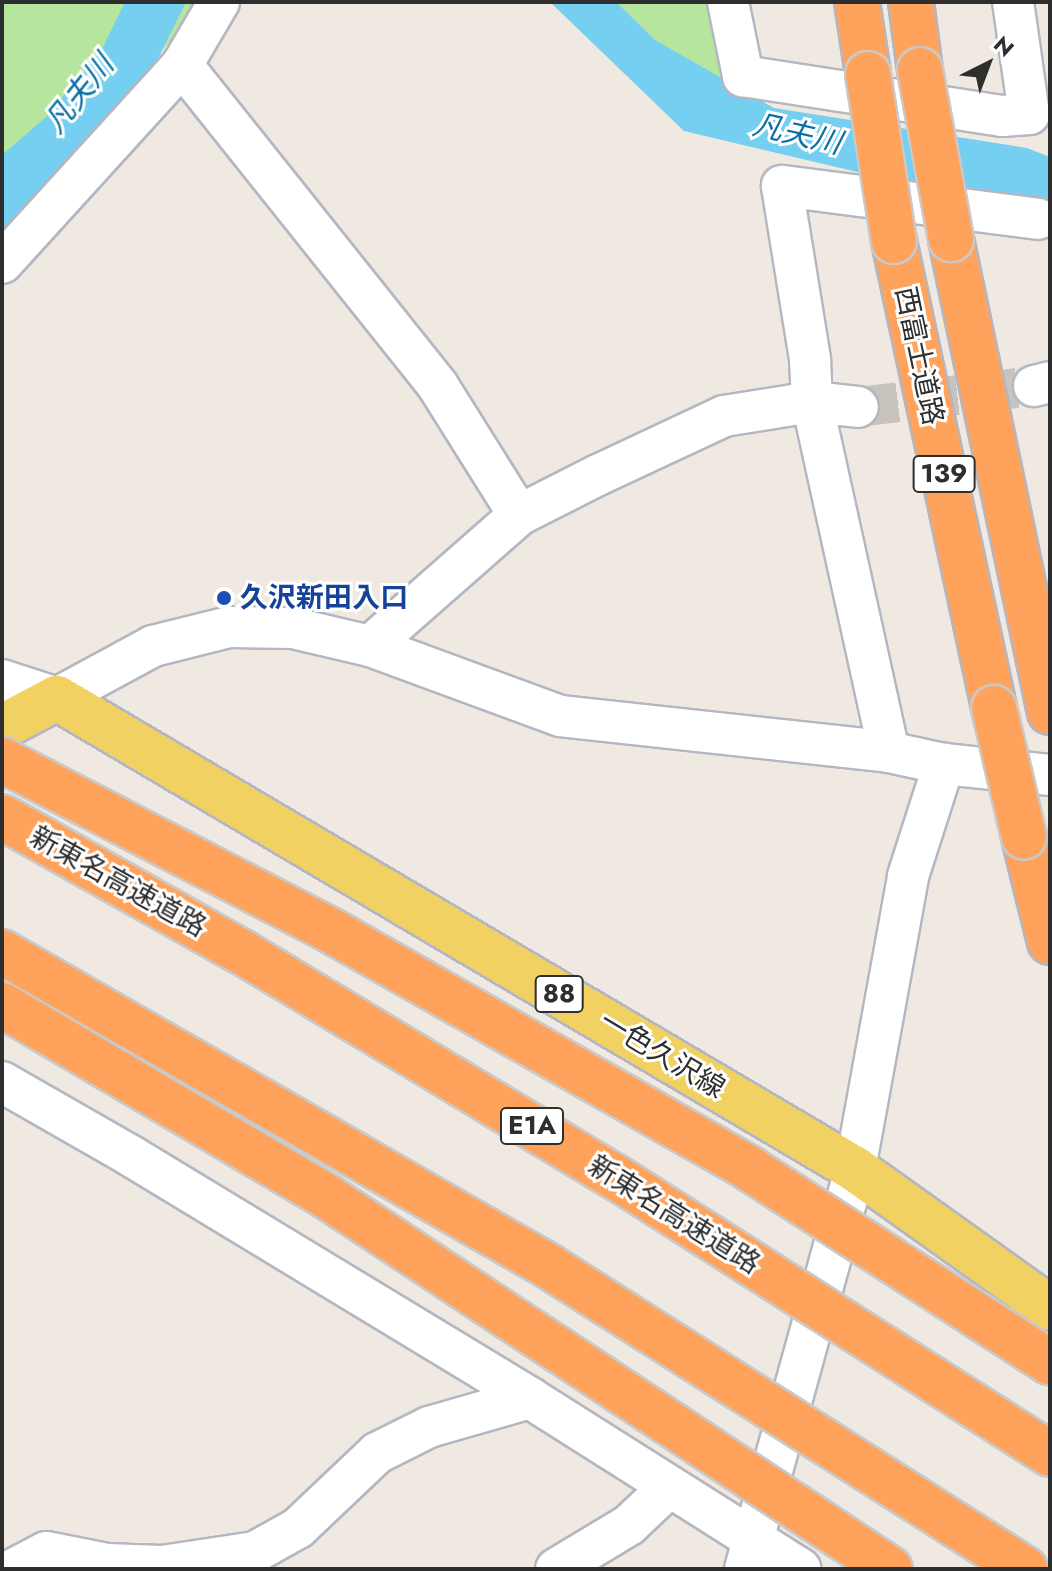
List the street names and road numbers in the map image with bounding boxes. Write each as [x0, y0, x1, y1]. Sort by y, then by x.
street label: 西富士道路 [888, 284, 950, 428]
road number: 139 [912, 452, 976, 496]
street label: 新東名高速道路 [24, 820, 212, 944]
road number: 88 [533, 972, 585, 1016]
street label: 一色久沢線 [593, 1005, 731, 1105]
road number: E1A [498, 1104, 566, 1148]
street label: 新東名高速道路 [582, 1149, 766, 1281]

